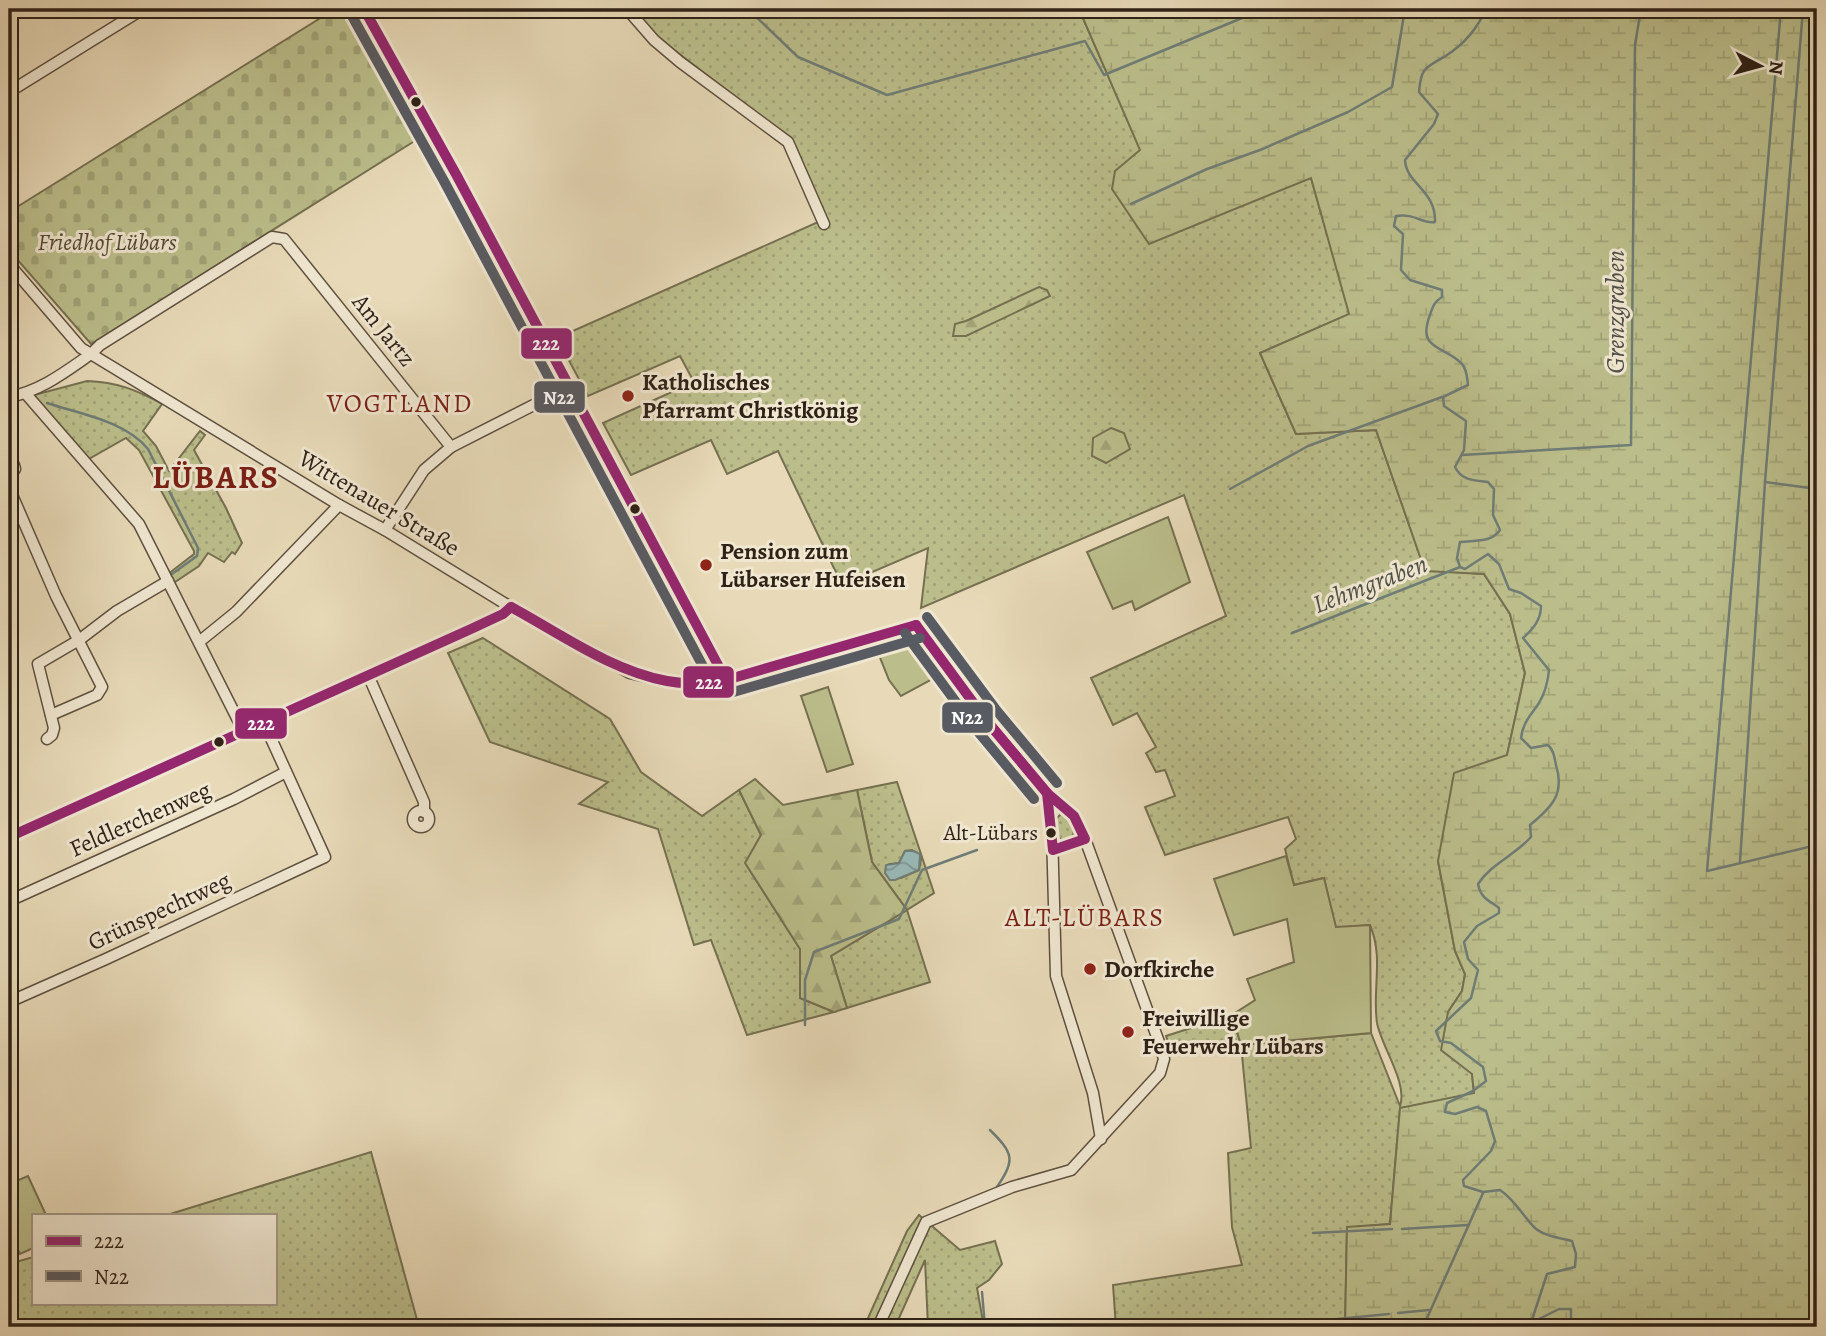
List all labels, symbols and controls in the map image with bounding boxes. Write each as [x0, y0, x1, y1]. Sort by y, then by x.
north arrow [1724, 32, 1794, 102]
text: N [1762, 59, 1790, 76]
unlabelled marker [409, 95, 423, 109]
park label: Friedhof Lübars [37, 226, 177, 258]
water label: Grenzgraben [1598, 250, 1633, 374]
street label: Am Jartz [344, 286, 423, 373]
line badge: 222 [520, 327, 573, 360]
text: 222 [532, 331, 560, 357]
place label: Katholisches Pfarramt Christkönig [642, 366, 859, 426]
line badge: N22 [533, 380, 586, 414]
text: N22 [543, 385, 575, 411]
district label: VOGTLAND [326, 386, 473, 421]
marker: Katholisches Pfarramt Christkönig [620, 388, 636, 404]
street label: Wittenauer Straße [292, 442, 465, 564]
district label: LÜBARS [152, 455, 280, 499]
unlabelled marker [628, 502, 642, 516]
place label: Pension zum Lübarser Hufeisen [720, 535, 906, 595]
water label: Lehmgraben [1308, 546, 1432, 622]
marker: Pension zum Lübarser Hufeisen [698, 557, 714, 573]
line badge: 222 [682, 665, 735, 699]
text: 222 [695, 670, 723, 696]
line badge: N22 [941, 701, 994, 734]
text: N22 [951, 705, 983, 731]
line badge: 222 [234, 707, 288, 740]
text: 222 [247, 711, 275, 737]
unlabelled marker [212, 735, 226, 749]
street label: Feldlerchenweg [64, 774, 216, 864]
place label: Alt-Lübars [943, 818, 1038, 848]
marker: Alt-Lübars [1044, 826, 1058, 840]
street label: Grünspechtweg [82, 864, 236, 958]
district label: ALT-LÜBARS [1004, 900, 1165, 935]
place label: Dorfkirche [1104, 953, 1214, 985]
marker: Dorfkirche [1082, 961, 1098, 977]
place label: Freiwillige Feuerwehr Lübars [1142, 1002, 1324, 1062]
marker: Freiwillige Feuerwehr Lübars [1120, 1024, 1136, 1040]
legend [32, 1214, 276, 1304]
text: 222 [94, 1227, 124, 1255]
text: N22 [94, 1263, 129, 1291]

